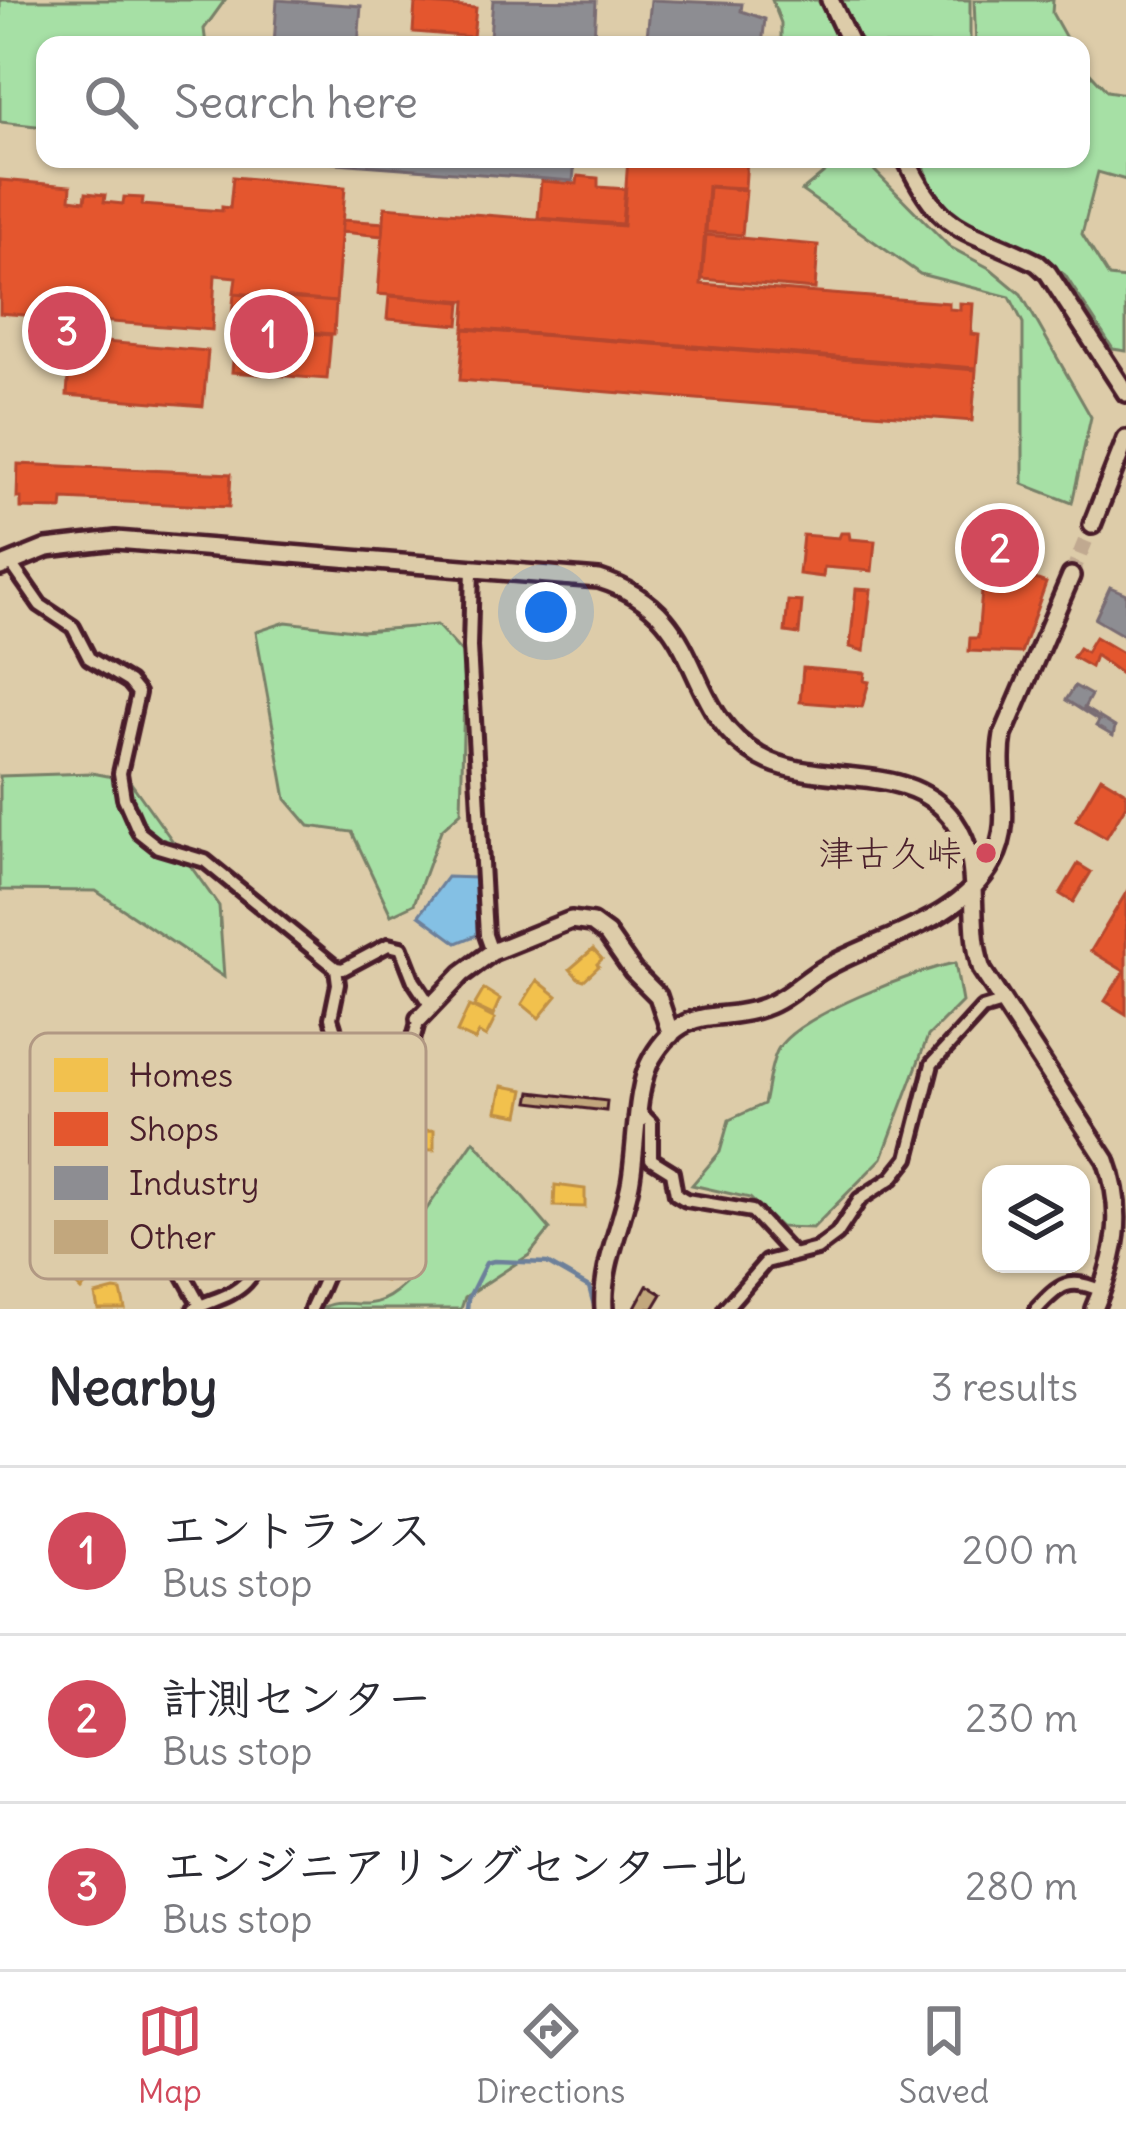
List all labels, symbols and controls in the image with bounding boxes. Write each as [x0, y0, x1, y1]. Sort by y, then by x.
search box [36, 36, 1090, 168]
icon: search [78, 69, 144, 135]
text: Search here [174, 74, 418, 130]
pin: 3 [28, 286, 106, 376]
pin: 1 [230, 289, 308, 379]
pin: 2 [961, 503, 1039, 593]
your location [516, 582, 576, 642]
place label: 津古久峠 [818, 831, 962, 876]
marker: 津古久峠 [973, 840, 999, 866]
legend [30, 1033, 426, 1279]
text: Homes [129, 1054, 233, 1096]
text: Shops [129, 1108, 219, 1150]
text: Industry [129, 1162, 259, 1204]
map controls [982, 1165, 1090, 1273]
button: layers [982, 1165, 1090, 1273]
text: Other [129, 1216, 216, 1258]
text: Nearby [48, 1355, 217, 1419]
text: 3 results [931, 1363, 1078, 1412]
text: エントランス [162, 1502, 432, 1558]
text: 1 [79, 1526, 95, 1575]
text: 200 m [962, 1526, 1078, 1575]
text: Bus stop [162, 1559, 312, 1608]
text: 計測センター [162, 1670, 432, 1726]
text: 2 [76, 1694, 98, 1743]
text: 230 m [965, 1694, 1078, 1743]
text: Bus stop [162, 1727, 312, 1776]
text: エンジニアリングセンター北 [162, 1838, 747, 1894]
text: 3 [76, 1862, 98, 1911]
text: 280 m [965, 1862, 1078, 1911]
text: Bus stop [162, 1895, 312, 1944]
tab: Map [137, 1998, 203, 2112]
tab: Directions [476, 1998, 625, 2112]
tab: Saved [899, 1998, 989, 2112]

